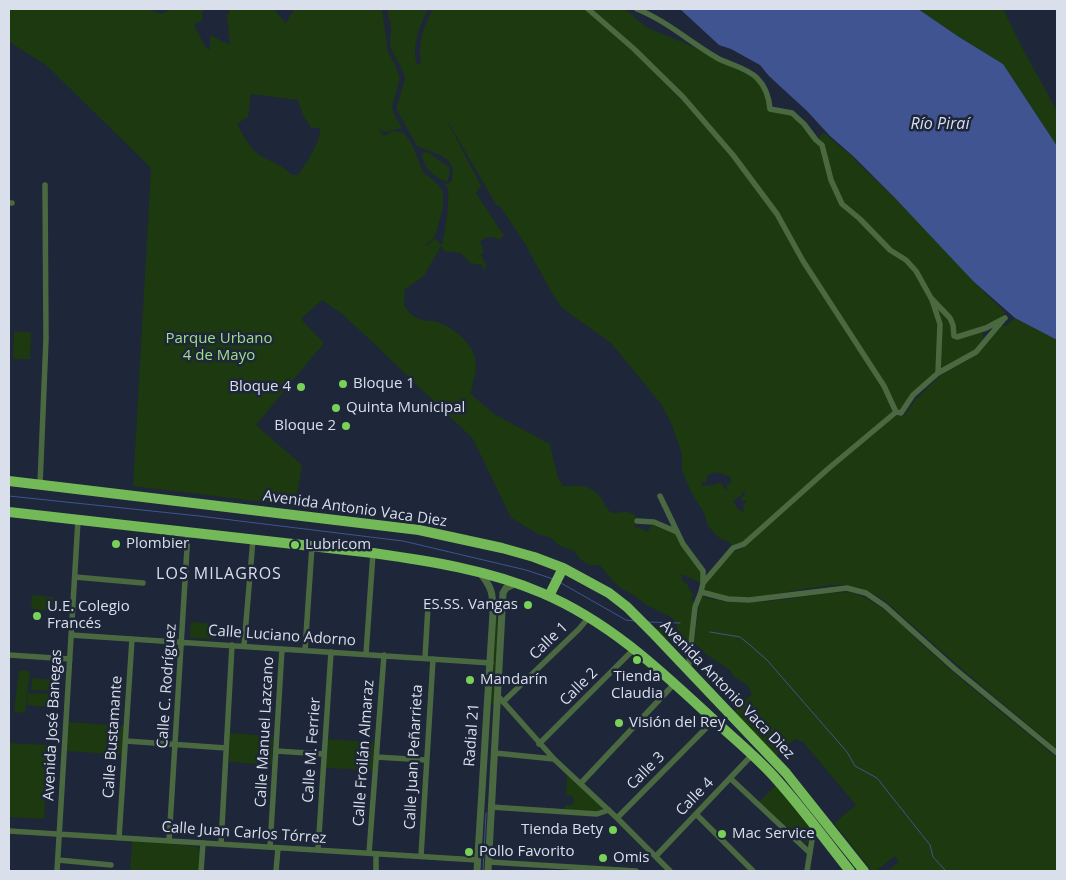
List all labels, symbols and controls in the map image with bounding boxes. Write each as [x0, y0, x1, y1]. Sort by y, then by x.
water label: Río Piraí [911, 114, 969, 134]
park label: Parque Urbano 4 de Mayo [166, 330, 272, 365]
place label: Bloque 1 [353, 375, 415, 393]
place label: Bloque 4 [229, 378, 291, 396]
marker: Bloque 1 [337, 378, 349, 390]
marker: Bloque 4 [295, 381, 307, 393]
place label: Quinta Municipal [346, 399, 465, 417]
marker: Quinta Municipal [330, 402, 342, 414]
place label: Bloque 2 [274, 417, 336, 435]
marker: Bloque 2 [340, 420, 352, 432]
street label: Avenida Antonio Vaca Diez [262, 487, 448, 531]
place label: Plombier [126, 535, 189, 553]
place label: Lubricom [305, 536, 371, 554]
marker: Plombier [110, 538, 122, 550]
marker: Lubricom [289, 539, 301, 551]
district label: LOS MILAGROS [155, 564, 283, 584]
place label: ES.SS. Vangas [423, 596, 518, 614]
place label: U.E. Colegio Francés [47, 598, 130, 633]
marker: ES.SS. Vangas [522, 599, 534, 611]
marker: U.E. Colegio Francés [31, 610, 43, 622]
street label: Avenida Antonio Vaca Diez [656, 617, 798, 763]
street label: Calle 1 [526, 618, 572, 664]
street label: Calle Luciano Adorno [207, 622, 357, 650]
street label: Calle C. Rodríguez [154, 623, 180, 749]
street label: Avenida José Banegas [40, 649, 66, 801]
marker: Tienda Claudia [631, 654, 643, 666]
street label: Calle Manuel Lazcano [252, 656, 278, 808]
street label: Calle 2 [556, 664, 602, 710]
place label: Tienda Claudia [611, 668, 663, 703]
place label: Mandarín [480, 671, 548, 689]
marker: Mandarín [464, 674, 476, 686]
street label: Calle Bustamante [100, 675, 126, 799]
street label: Calle Froilán Almaraz [350, 679, 378, 827]
street label: Calle Juan Peñarrieta [401, 684, 427, 830]
street label: Calle M. Ferrier [299, 697, 325, 803]
street label: Radial 21 [461, 703, 483, 767]
place label: Visión del Rey [629, 714, 725, 732]
marker: Visión del Rey [613, 717, 625, 729]
street label: Calle 3 [623, 748, 669, 794]
street label: Calle 4 [672, 774, 718, 820]
street label: Calle Juan Carlos Tórrez [161, 818, 327, 848]
place label: Tienda Bety [521, 821, 603, 839]
marker: Tienda Bety [607, 824, 619, 836]
place label: Mac Service [732, 825, 815, 843]
marker: Mac Service [716, 828, 728, 840]
place label: Pollo Favorito [479, 843, 574, 861]
marker: Pollo Favorito [463, 846, 475, 858]
place label: Omis [613, 849, 649, 867]
marker: Omis [597, 852, 609, 864]

